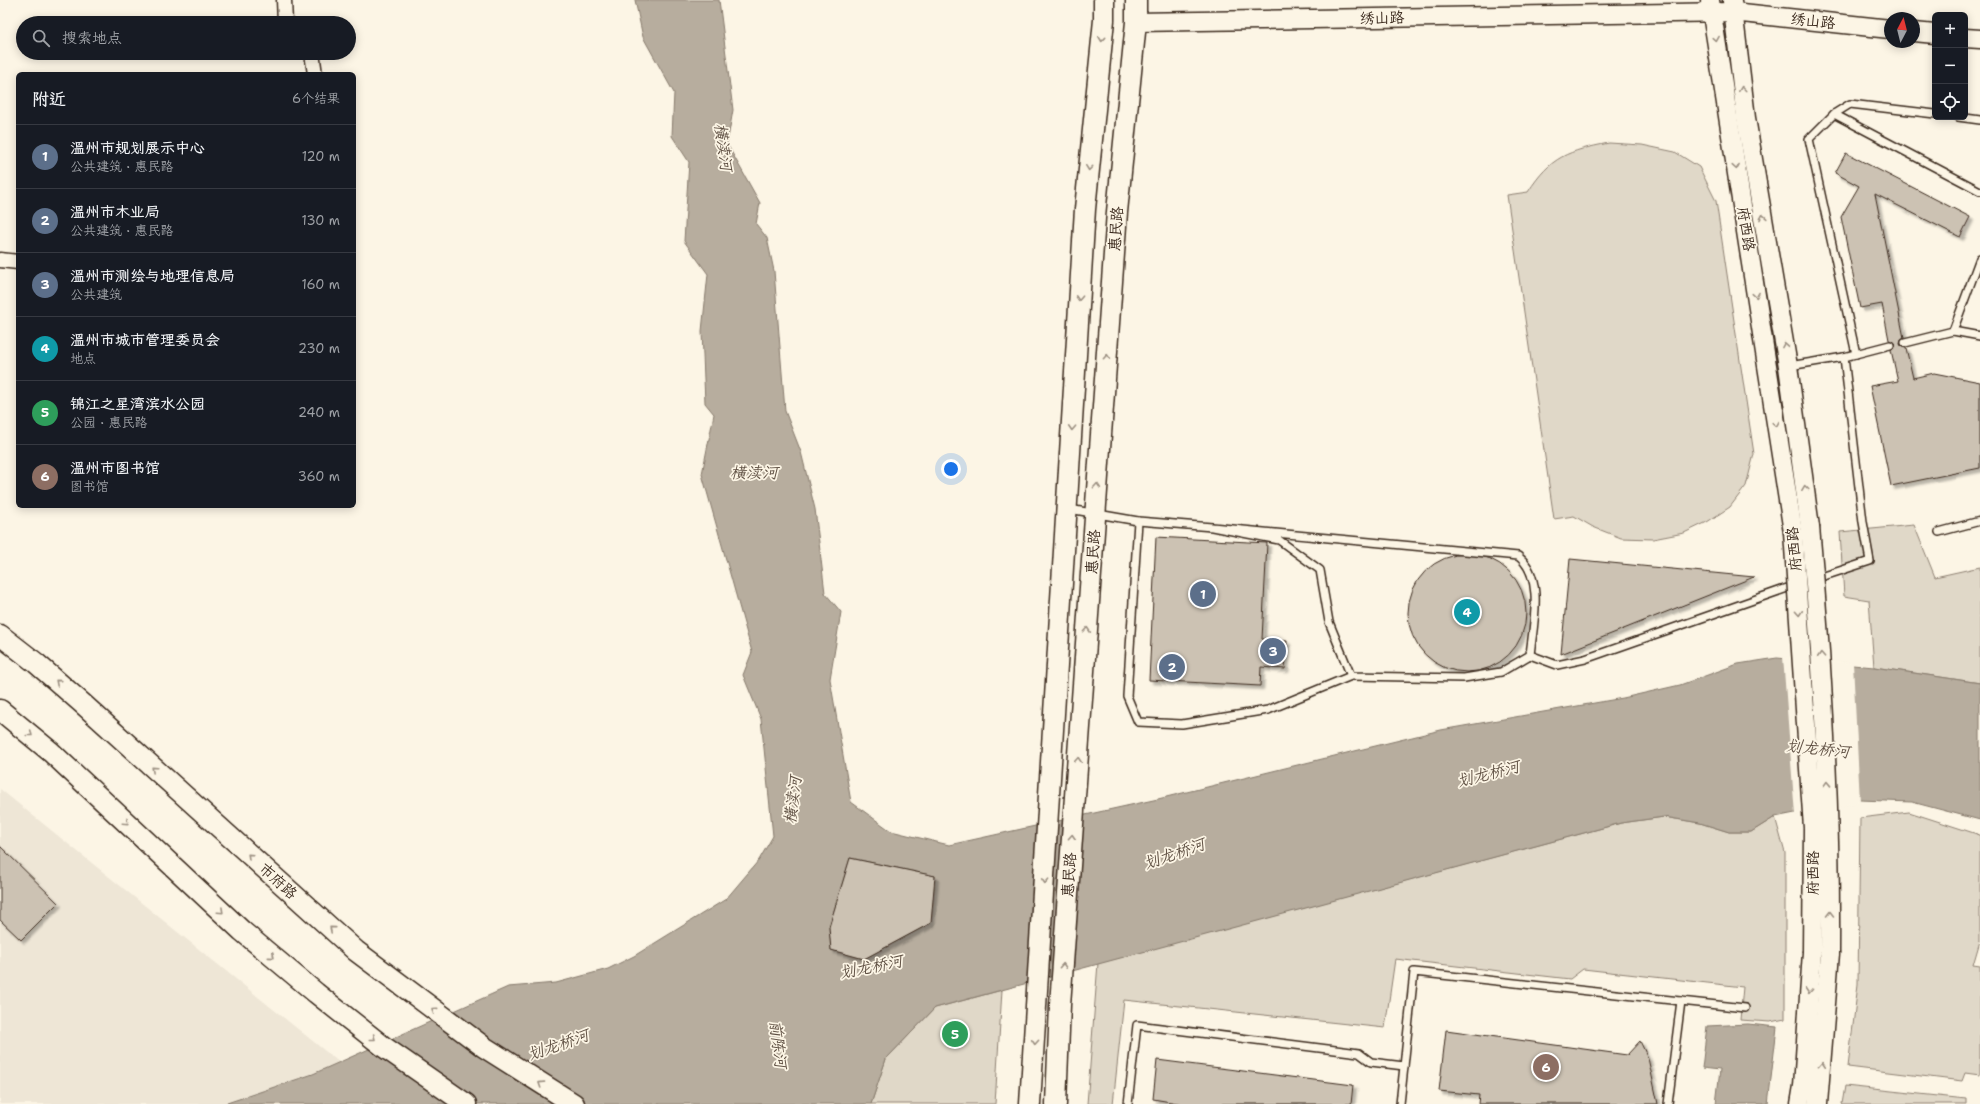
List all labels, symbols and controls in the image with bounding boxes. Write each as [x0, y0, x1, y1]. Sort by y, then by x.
street label: 绣山路 [1359, 8, 1405, 28]
street label: 绣山路 [1790, 9, 1836, 33]
north arrow [1884, 12, 1920, 48]
map controls [1932, 12, 1968, 120]
button: + [1932, 12, 1968, 48]
search box [16, 16, 356, 60]
icon: search [30, 27, 52, 49]
text: 搜索地点 [62, 28, 122, 48]
one-way arrow [1711, 35, 1720, 42]
one-way arrow [1098, 36, 1107, 42]
button: − [1932, 48, 1968, 84]
button: locate [1932, 84, 1968, 120]
one-way arrow [1738, 86, 1747, 92]
text: 附近 [32, 88, 66, 110]
text: 6个结果 [292, 90, 340, 107]
water label: 横渎河 [710, 122, 738, 175]
text: 温州市规划展示中心 [70, 138, 205, 158]
text: 1 [42, 148, 48, 165]
text: 120 m [302, 148, 340, 165]
text: 公共建筑 · 惠民路 [70, 158, 174, 175]
one-way arrow [1731, 164, 1740, 170]
one-way arrow [1085, 165, 1094, 171]
text: 温州市木业局 [70, 202, 160, 222]
street label: 府西路 [1733, 205, 1759, 253]
street label: 惠民路 [1104, 206, 1128, 252]
text: 2 [40, 212, 50, 229]
text: 130 m [302, 212, 340, 229]
one-way arrow [1759, 214, 1768, 220]
text: 公共建筑 · 惠民路 [70, 222, 174, 239]
text: 温州市测绘与地理信息局 [70, 266, 235, 286]
text: 3 [40, 276, 50, 293]
text: 160 m [302, 276, 340, 293]
text: 公共建筑 [70, 286, 122, 303]
one-way arrow [1751, 292, 1760, 299]
one-way arrow [1075, 295, 1084, 301]
text: 温州市城市管理委员会 [70, 330, 220, 350]
text: 4 [40, 340, 50, 357]
text: 230 m [298, 340, 340, 357]
one-way arrow [1781, 342, 1790, 348]
text: 地点 [70, 350, 96, 367]
one-way arrow [1102, 354, 1111, 360]
text: 锦江之星湾滨水公园 [70, 394, 205, 414]
text: 5 [41, 404, 49, 421]
text: 240 m [298, 404, 340, 421]
text: 公园 · 惠民路 [70, 414, 148, 431]
one-way arrow [1771, 421, 1780, 427]
one-way arrow [1067, 425, 1076, 431]
text: 温州市图书馆 [70, 458, 160, 478]
your location [941, 459, 961, 479]
water label: 横渎河 [730, 462, 781, 483]
text: 6 [40, 468, 50, 485]
text: 360 m [298, 468, 340, 485]
text: 图书馆 [70, 478, 109, 495]
one-way arrow [1093, 483, 1102, 489]
one-way arrow [1800, 485, 1809, 491]
street label: 府西路 [1782, 526, 1806, 572]
street label: 惠民路 [1081, 529, 1105, 575]
pin: 1 [1190, 579, 1216, 609]
pin: 4 [1454, 597, 1480, 627]
one-way arrow [1794, 610, 1803, 616]
one-way arrow [1083, 627, 1092, 633]
pin: 3 [1260, 636, 1286, 666]
pin: 2 [1159, 652, 1185, 682]
one-way arrow [1817, 652, 1826, 658]
one-way arrow [55, 679, 62, 686]
one-way arrow [26, 730, 33, 737]
water label: 划龙桥河 [1785, 735, 1854, 763]
water label: 划龙桥河 [1455, 755, 1525, 791]
one-way arrow [1073, 757, 1082, 763]
one-way arrow [151, 766, 159, 774]
water label: 横渎河 [779, 772, 806, 825]
one-way arrow [1822, 781, 1831, 787]
one-way arrow [121, 817, 129, 825]
water label: 划龙桥河 [1140, 832, 1211, 874]
one-way arrow [1068, 834, 1077, 840]
street label: 府西路 [1803, 850, 1823, 896]
street label: 惠民路 [1057, 852, 1081, 898]
one-way arrow [248, 854, 255, 861]
street label: 市府路 [255, 859, 301, 903]
one-way arrow [1040, 878, 1049, 884]
one-way arrow [216, 906, 224, 914]
one-way arrow [1826, 911, 1834, 917]
one-way arrow [329, 927, 337, 934]
water label: 划龙桥河 [838, 950, 907, 983]
one-way arrow [267, 952, 275, 959]
one-way arrow [1058, 963, 1067, 969]
one-way arrow [1805, 988, 1814, 994]
one-way arrow [432, 1007, 439, 1014]
water label: 前陈河 [765, 1019, 792, 1072]
pin: 5 [942, 1019, 968, 1049]
water label: 划龙桥河 [524, 1023, 595, 1065]
one-way arrow [369, 1034, 376, 1041]
one-way arrow [1030, 1039, 1039, 1045]
pin: 6 [1533, 1052, 1559, 1082]
one-way arrow [1818, 1062, 1827, 1068]
one-way arrow [538, 1081, 545, 1089]

